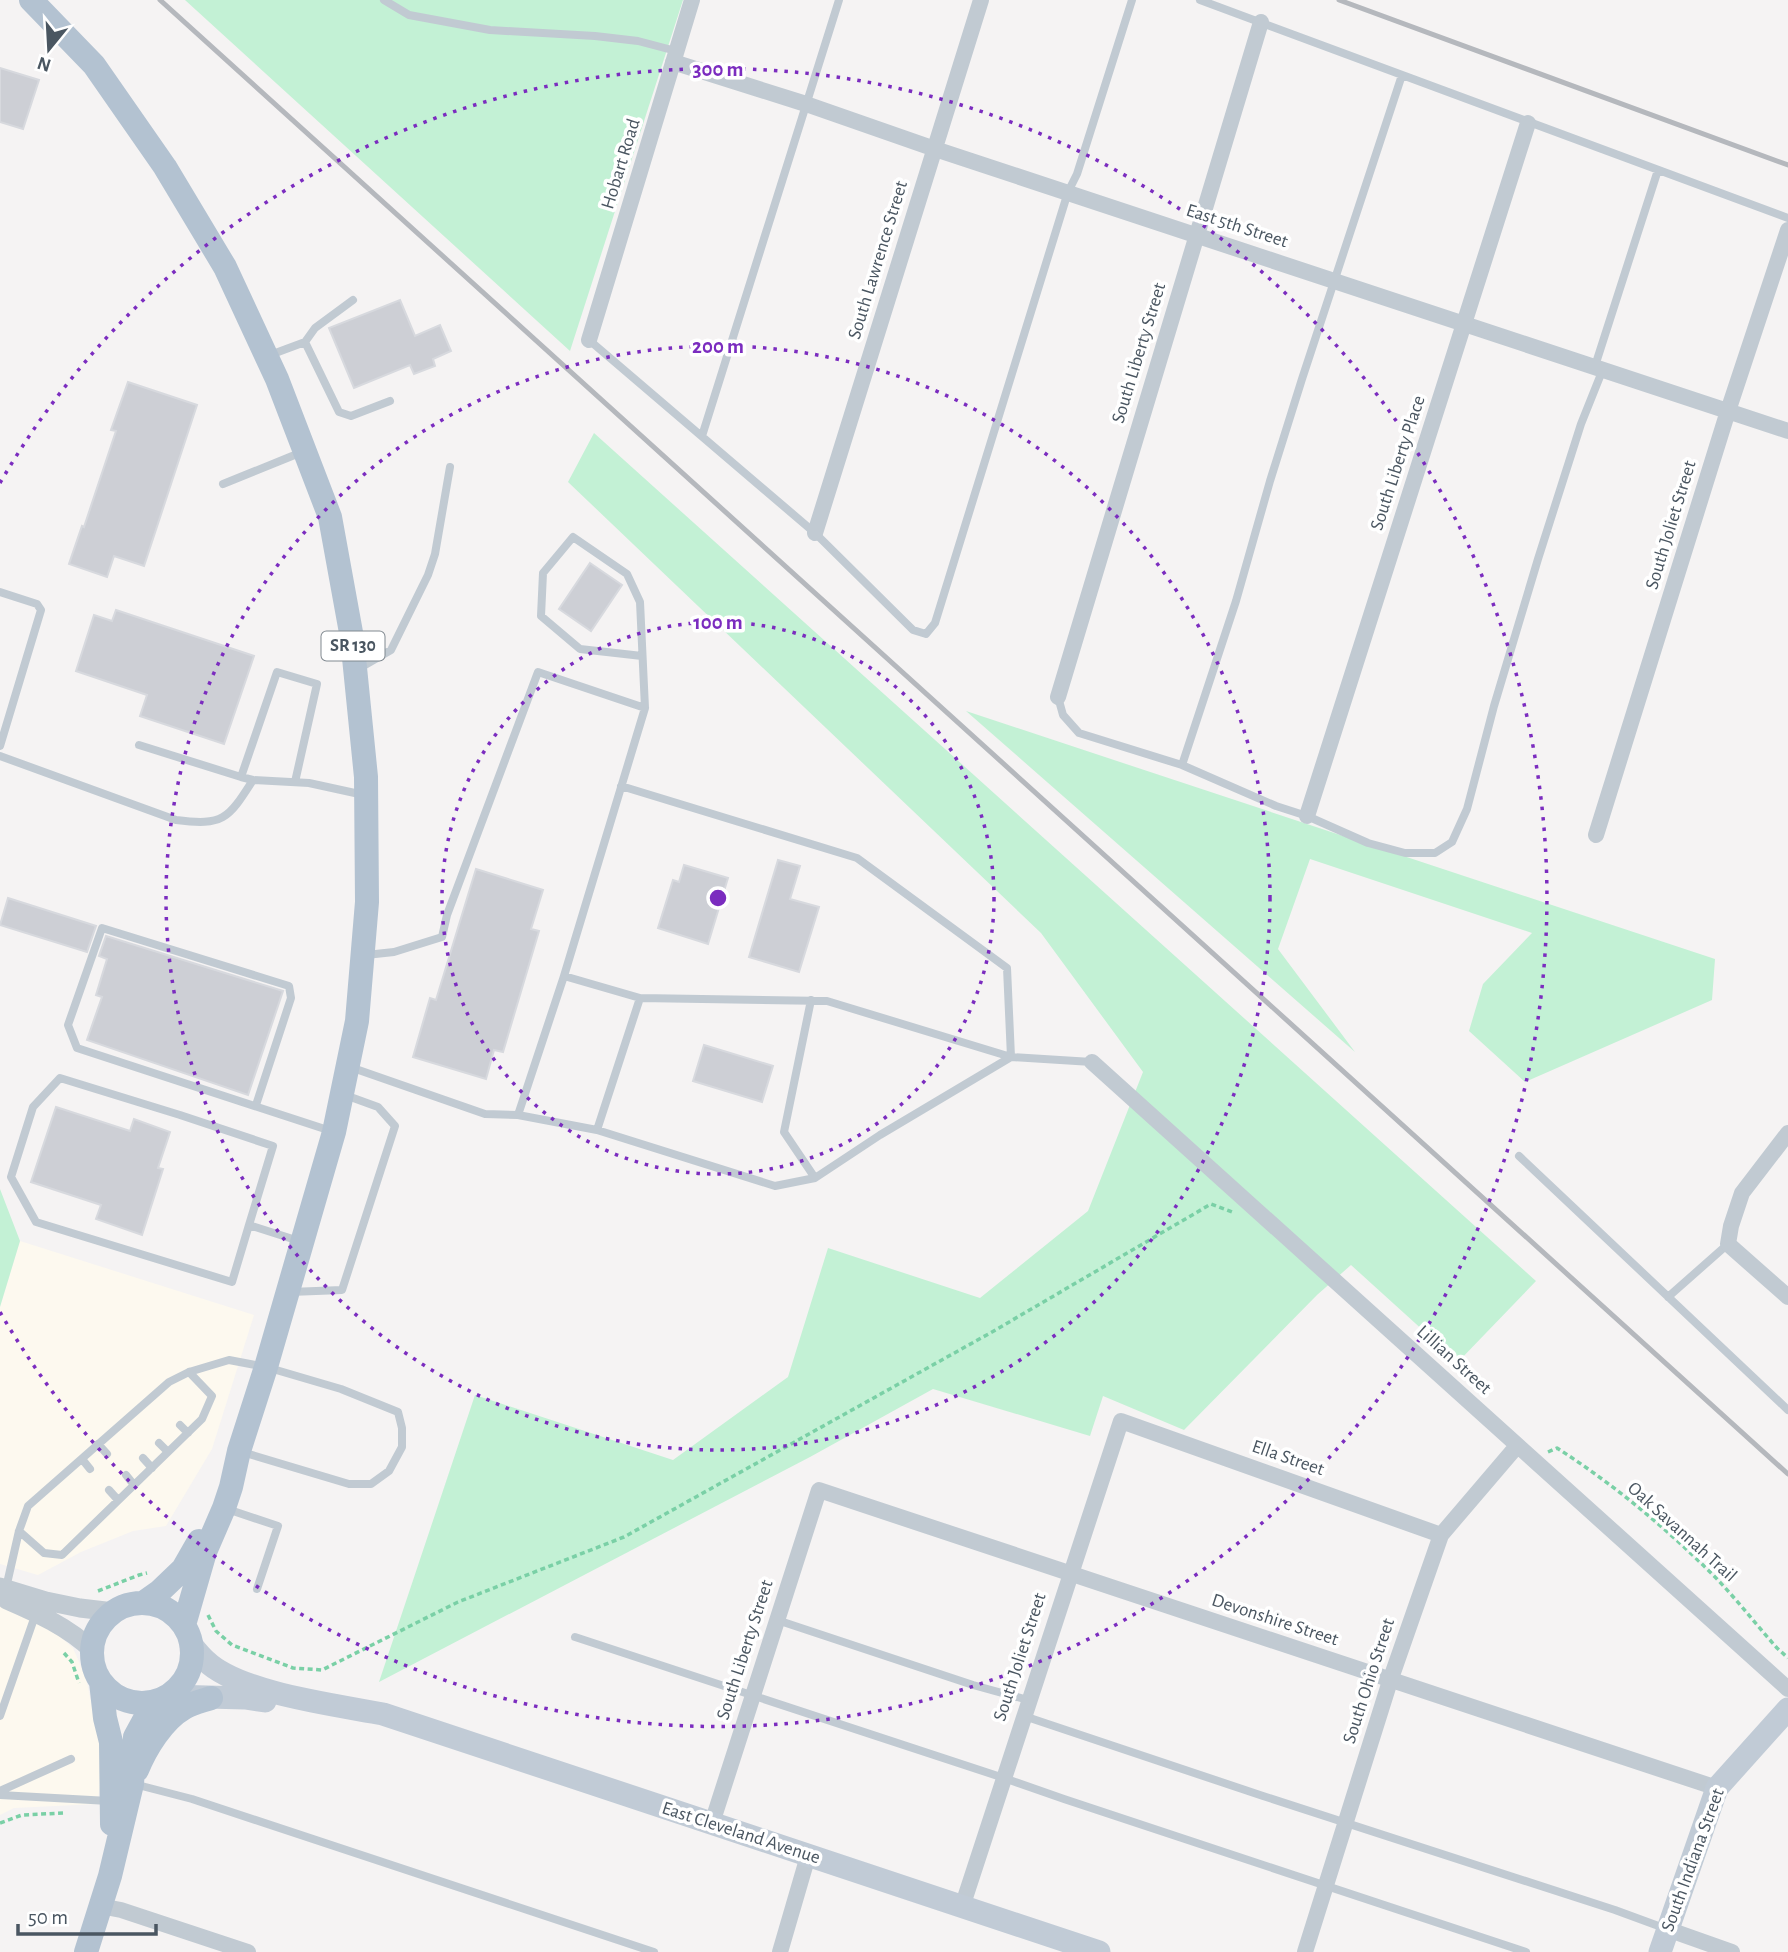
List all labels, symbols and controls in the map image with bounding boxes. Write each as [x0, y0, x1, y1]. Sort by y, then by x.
north arrow [14, 14, 84, 84]
text: N [35, 53, 53, 75]
text: 300 m [692, 59, 744, 80]
street label: Hobart Road [598, 116, 644, 211]
street label: South Lawrence Street [845, 179, 911, 341]
street label: East 5th Street [1184, 201, 1290, 251]
street label: South Liberty Street [1109, 280, 1169, 426]
text: 200 m [692, 336, 744, 357]
street label: South Liberty Place [1367, 393, 1429, 533]
street label: South Joliet Street [1642, 458, 1700, 592]
text: 100 m [693, 612, 743, 633]
road number: SR 130 [322, 632, 384, 660]
centre of rings [706, 886, 730, 910]
street label: Lillian Street [1413, 1322, 1495, 1398]
street label: Ella Street [1249, 1437, 1327, 1479]
street label: Oak Savannah Trail [1624, 1478, 1740, 1586]
street label: South Liberty Street [713, 1578, 777, 1722]
street label: South Joliet Street [990, 1591, 1050, 1723]
street label: Devonshire Street [1209, 1591, 1341, 1649]
street label: South Ohio Street [1340, 1616, 1398, 1746]
street label: South Indiana Street [1658, 1786, 1728, 1934]
street label: East Cleveland Avenue [660, 1798, 822, 1868]
scale bar [18, 1892, 156, 1936]
text: 50 m [28, 1907, 68, 1928]

